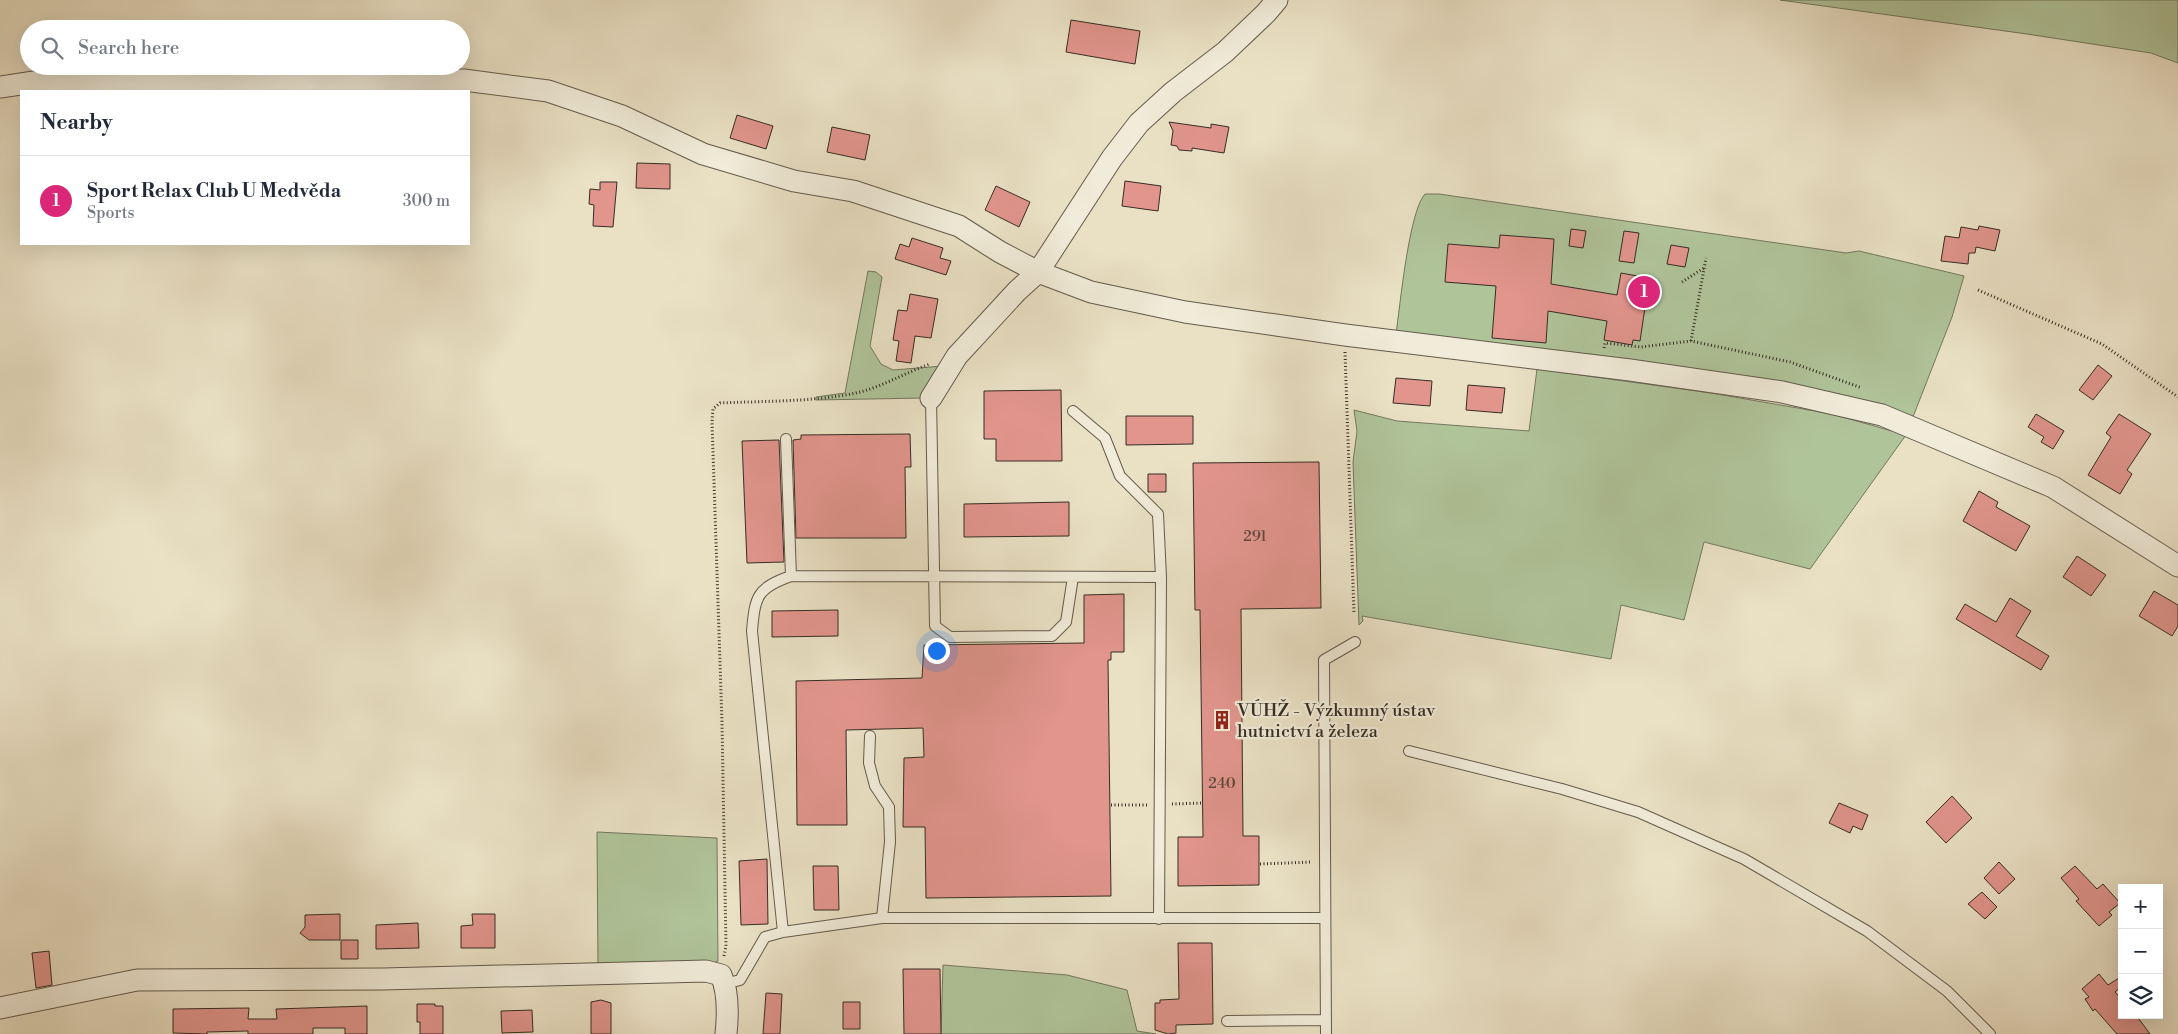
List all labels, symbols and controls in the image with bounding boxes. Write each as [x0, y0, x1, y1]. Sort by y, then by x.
search box [20, 20, 470, 75]
icon: search [38, 34, 66, 62]
text: Search here [78, 36, 179, 60]
text: Nearby [40, 110, 113, 136]
text: Sport Relax Club U Medvěda [87, 179, 341, 203]
text: 1 [52, 191, 60, 211]
text: 300 m [403, 191, 450, 211]
text: Sports [87, 203, 134, 223]
pin: 1 [1628, 273, 1660, 311]
house number: 291 [1243, 527, 1267, 546]
your location [924, 638, 950, 664]
place label: VÚHŽ - Výzkumný ústav hutnictví a železa [1236, 699, 1436, 743]
building icon: VÚHŽ - Výzkumný ústav hutnictví a železa [1211, 709, 1233, 731]
house number: 240 [1208, 774, 1236, 793]
map controls [2118, 884, 2163, 1019]
button: + [2118, 884, 2163, 929]
button: − [2118, 929, 2163, 974]
button: layers [2118, 974, 2163, 1019]

